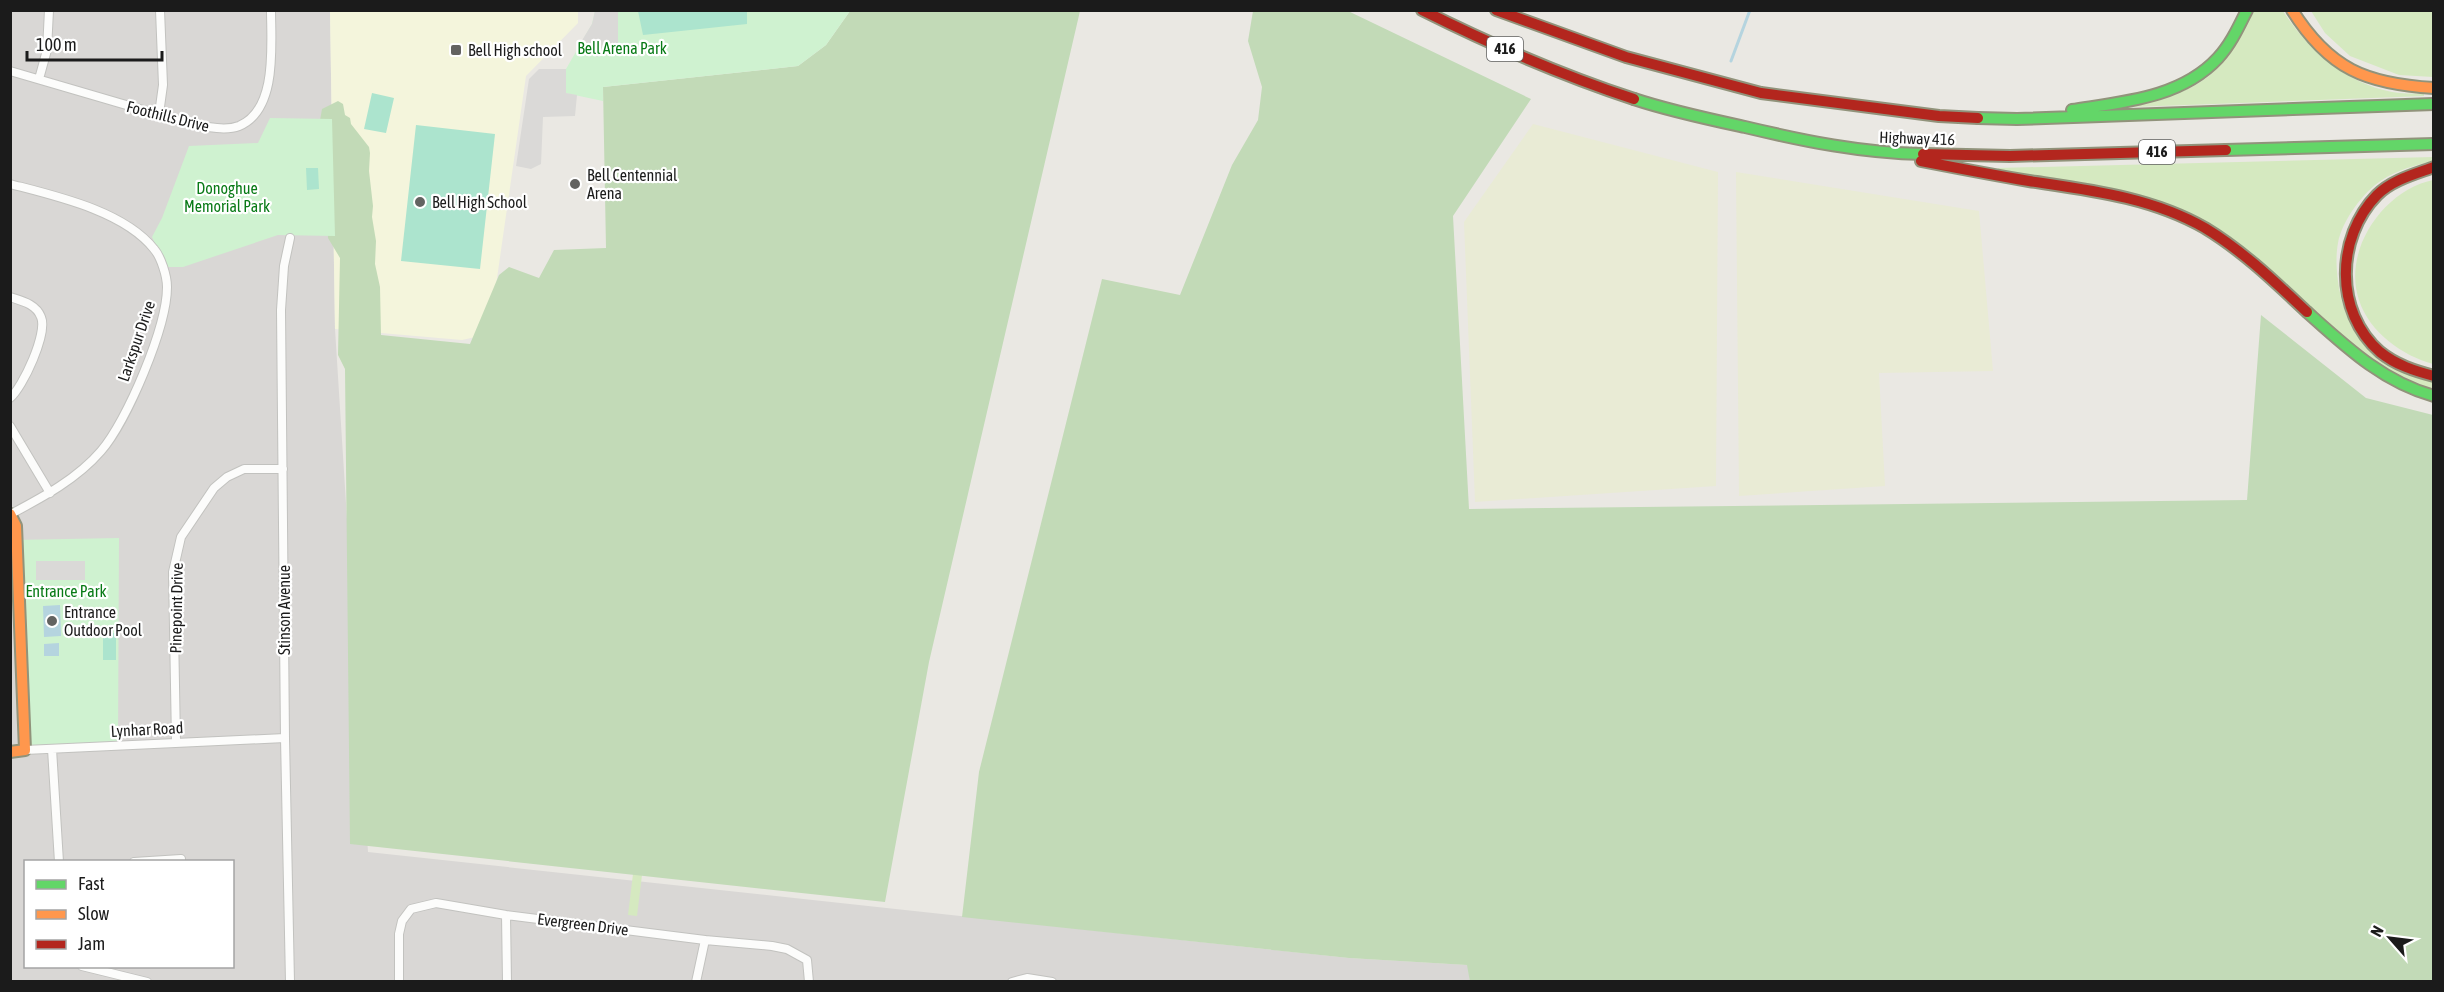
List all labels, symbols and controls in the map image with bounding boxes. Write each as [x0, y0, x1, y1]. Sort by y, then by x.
scale bar [27, 24, 162, 62]
text: 100 m [36, 34, 77, 55]
road number: 416 [1487, 37, 1523, 61]
park label: Bell Arena Park [577, 39, 667, 57]
place label: Bell High school [468, 41, 563, 60]
marker: Bell High school [449, 43, 463, 57]
street label: Foothills Drive [125, 97, 211, 135]
street label: Highway 416 [1879, 128, 1955, 149]
road number: 416 [2139, 140, 2175, 164]
place label: Bell Centennial Arena [587, 166, 678, 202]
marker: Bell Centennial Arena [568, 177, 582, 191]
park label: Donoghue Memorial Park [184, 179, 270, 215]
place label: Bell High School [432, 193, 528, 212]
marker: Bell High School [413, 195, 427, 209]
street label: Larkspur Drive [114, 298, 159, 384]
street label: Pinepoint Drive [166, 563, 187, 653]
street label: Stinson Avenue [275, 565, 293, 655]
park label: Entrance Park [26, 582, 106, 600]
place label: Entrance Outdoor Pool [64, 603, 143, 639]
marker: Entrance Outdoor Pool [45, 614, 59, 628]
street label: Lynhar Road [110, 718, 184, 741]
legend [24, 860, 234, 968]
text: Fast [78, 873, 105, 894]
text: Slow [78, 903, 109, 924]
north arrow [2360, 908, 2420, 968]
street label: Evergreen Drive [536, 909, 630, 940]
text: N [2367, 923, 2387, 939]
text: Jam [78, 933, 105, 954]

